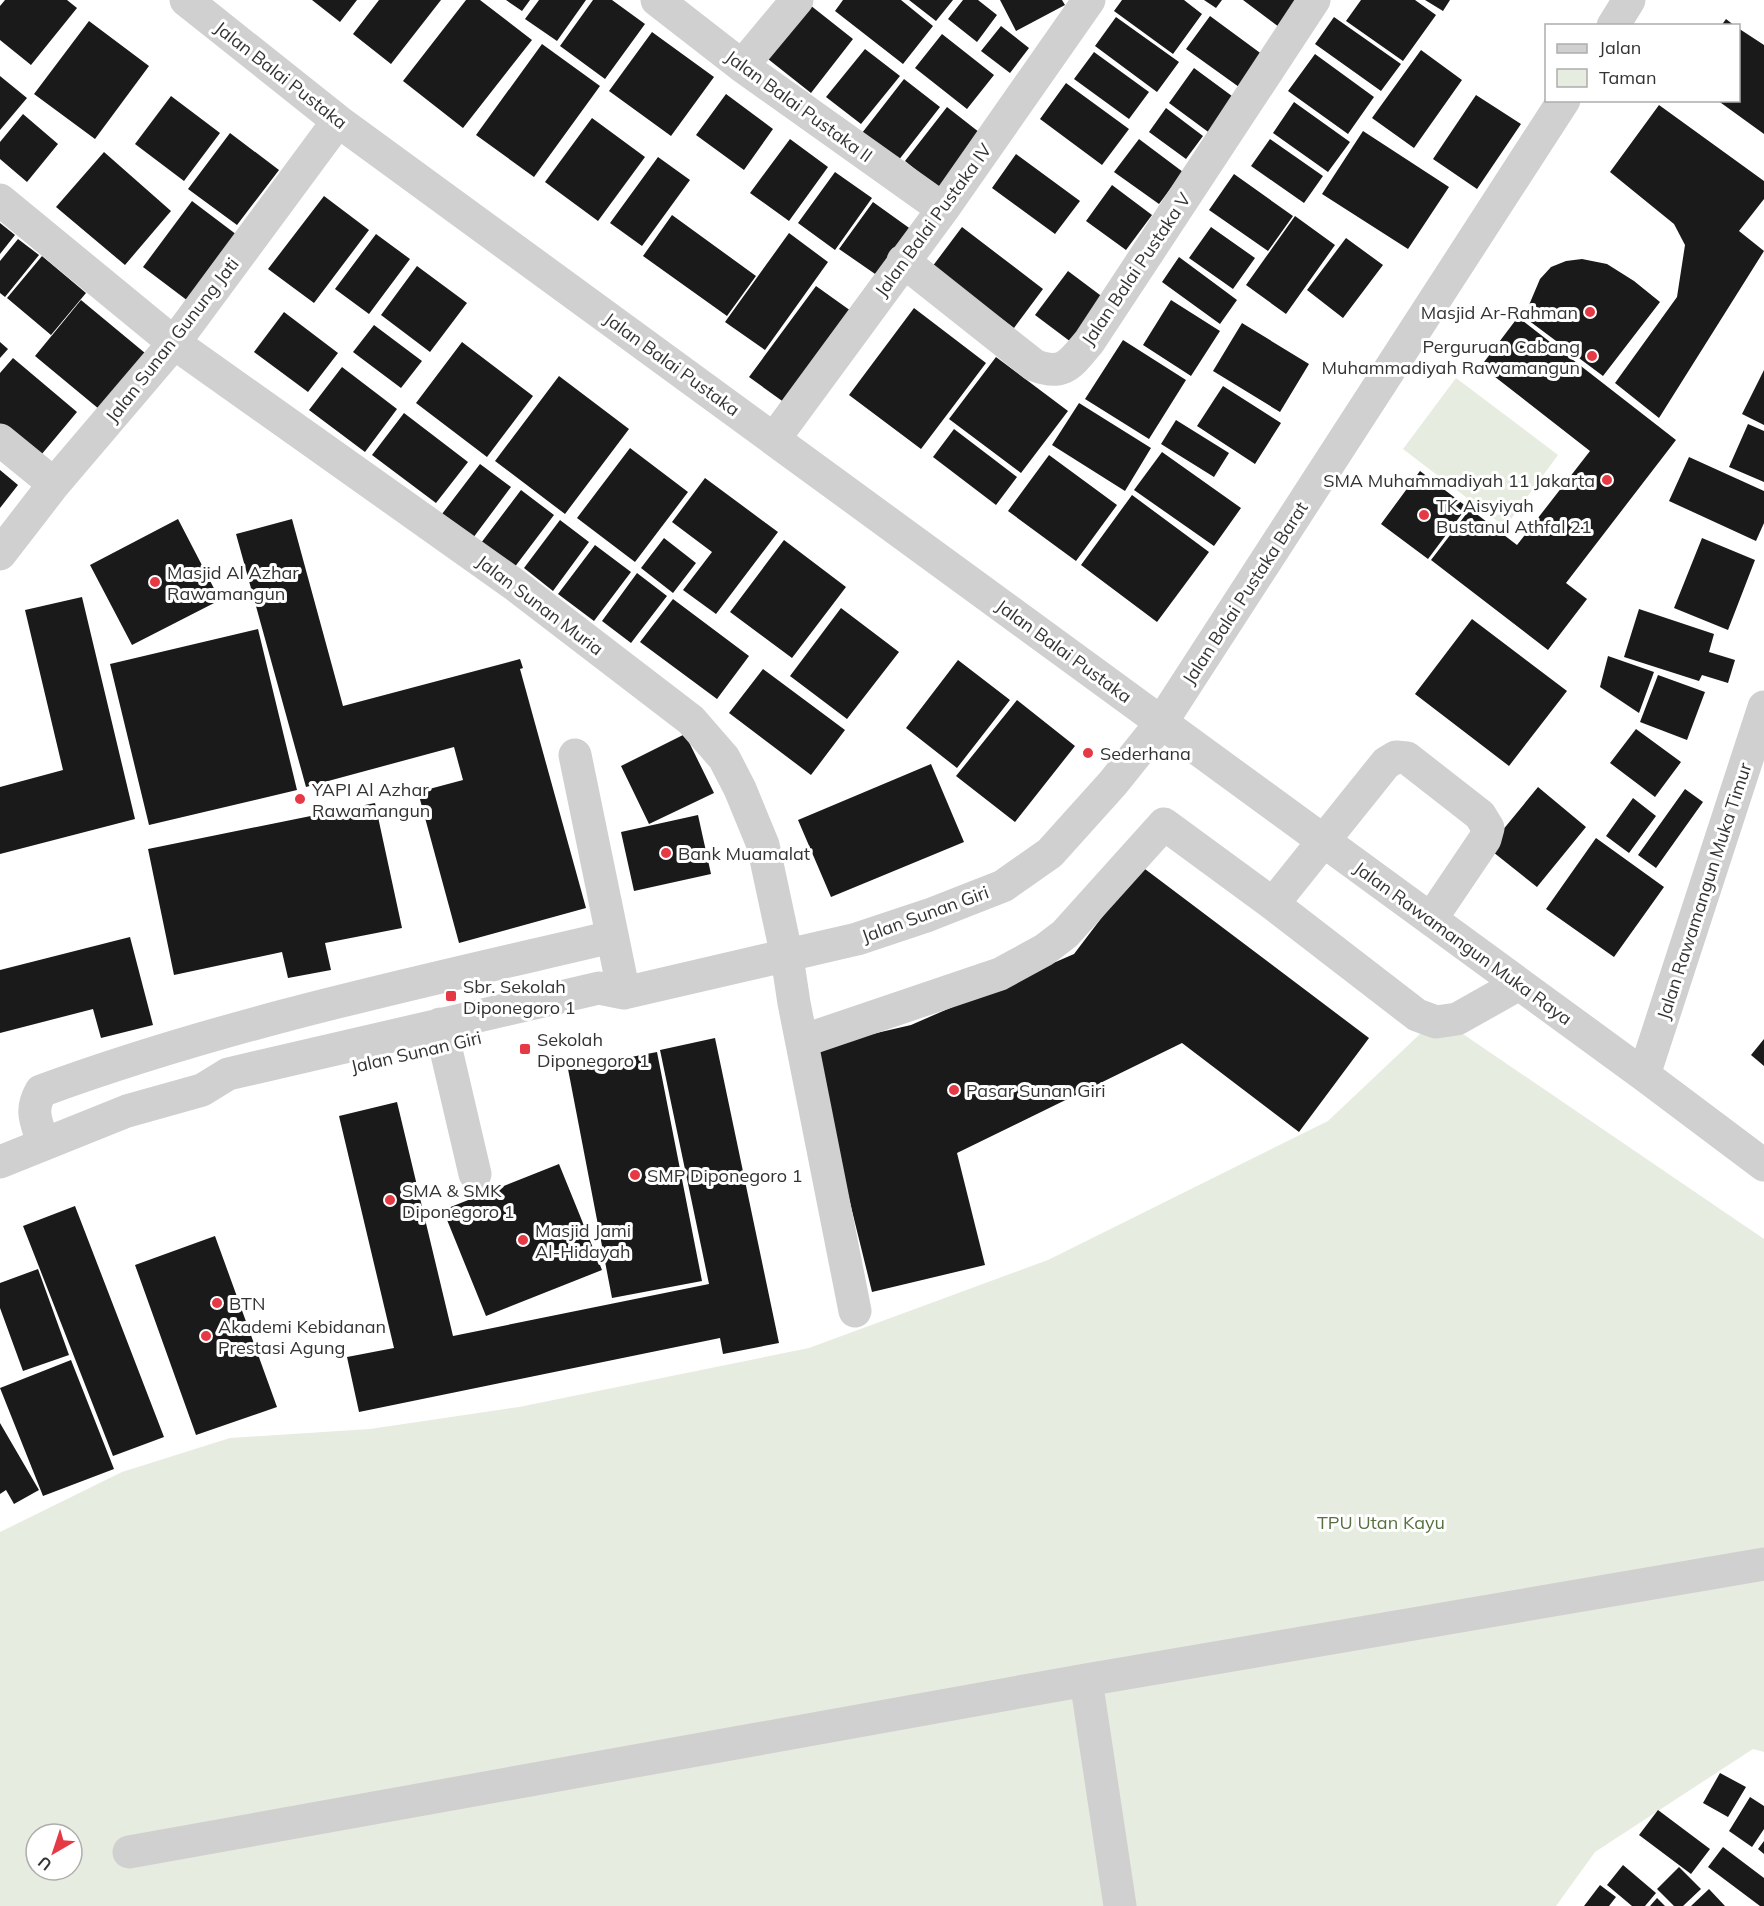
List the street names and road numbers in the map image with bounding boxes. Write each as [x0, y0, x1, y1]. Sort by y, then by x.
street label: Jalan Balai Pustaka [210, 16, 352, 134]
street label: Jalan Balai Pustaka II [721, 45, 877, 167]
street label: Jalan Balai Pustaka IV [870, 138, 997, 301]
street label: Jalan Balai Pustaka V [1076, 188, 1196, 350]
street label: Jalan Sunan Gunung Jati [100, 253, 244, 427]
street label: Jalan Balai Pustaka [600, 307, 744, 421]
street label: Jalan Balai Pustaka Barat [1177, 497, 1313, 689]
street label: Jalan Sunan Muria [472, 550, 608, 660]
street label: Jalan Balai Pustaka [992, 594, 1136, 708]
street label: Jalan Rawamangun Muka Timur [1652, 759, 1757, 1022]
street label: Jalan Rawamangun Muka Raya [1349, 856, 1577, 1030]
street label: Jalan Sunan Giri [858, 880, 992, 948]
street label: Jalan Sunan Giri [348, 1026, 484, 1078]

